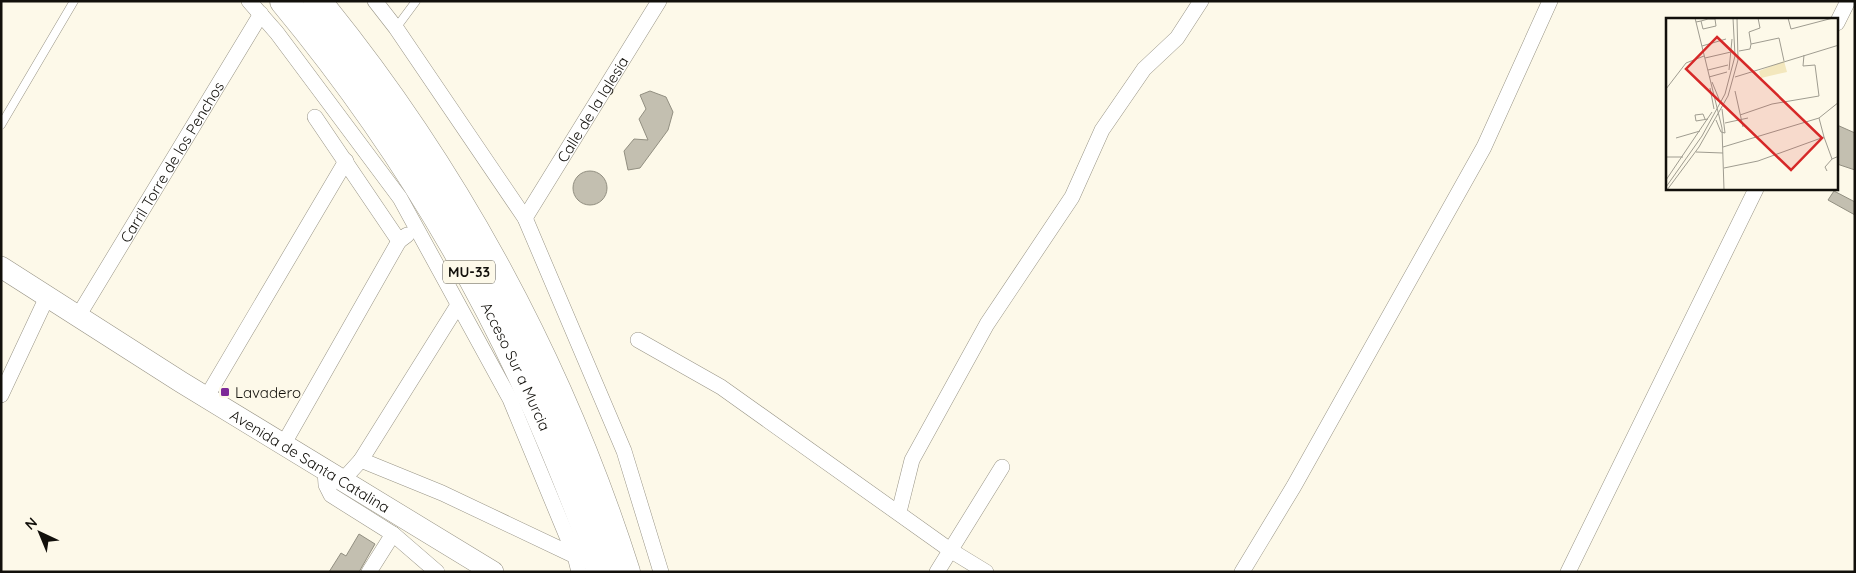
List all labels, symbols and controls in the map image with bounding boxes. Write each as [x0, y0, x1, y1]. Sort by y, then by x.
inset map [1666, 18, 1838, 190]
street label: Calle de la Iglesia [552, 53, 632, 166]
street label: Carril Torre de los Penchos [116, 78, 228, 246]
road number: MU-33 [443, 260, 495, 284]
street label: Acceso Sur a Murcia [477, 299, 555, 433]
place label: Lavadero [235, 383, 301, 402]
marker: Lavadero [219, 386, 231, 398]
street label: Avenida de Santa Catalina [227, 405, 394, 517]
north arrow [15, 508, 65, 558]
text: N [21, 514, 41, 534]

